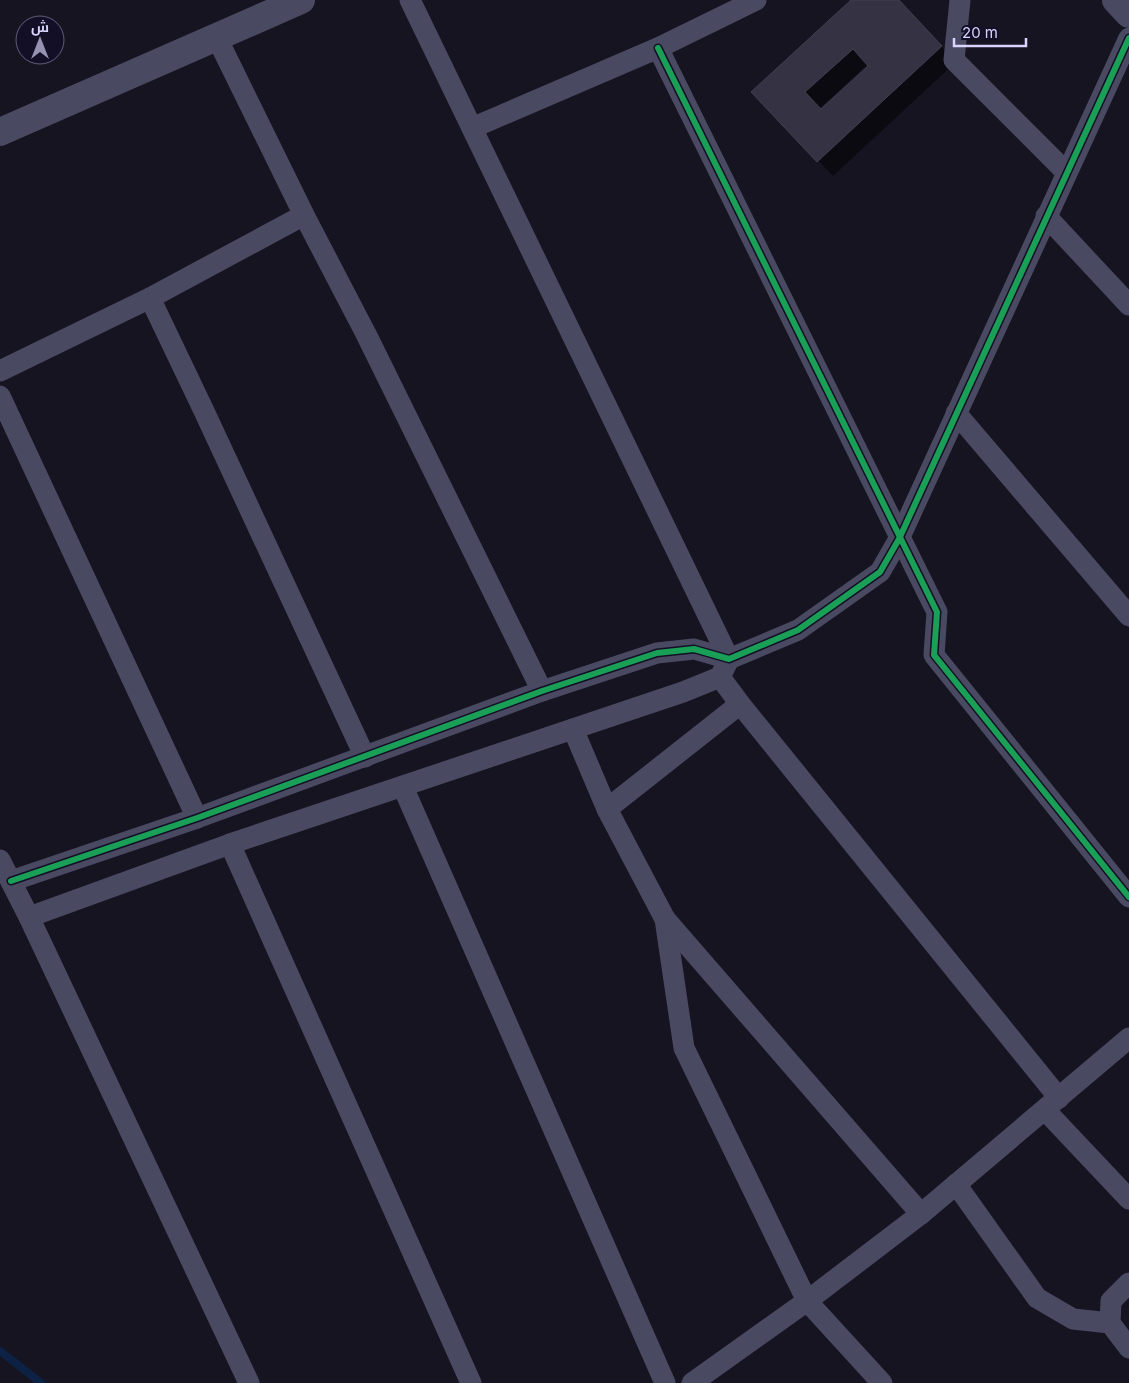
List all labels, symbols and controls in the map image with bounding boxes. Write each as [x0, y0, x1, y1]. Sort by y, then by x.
north arrow [15, 15, 65, 65]
scale bar [954, 15, 1026, 47]
text: ش [31, 18, 49, 36]
text: 20 m [962, 23, 998, 42]

